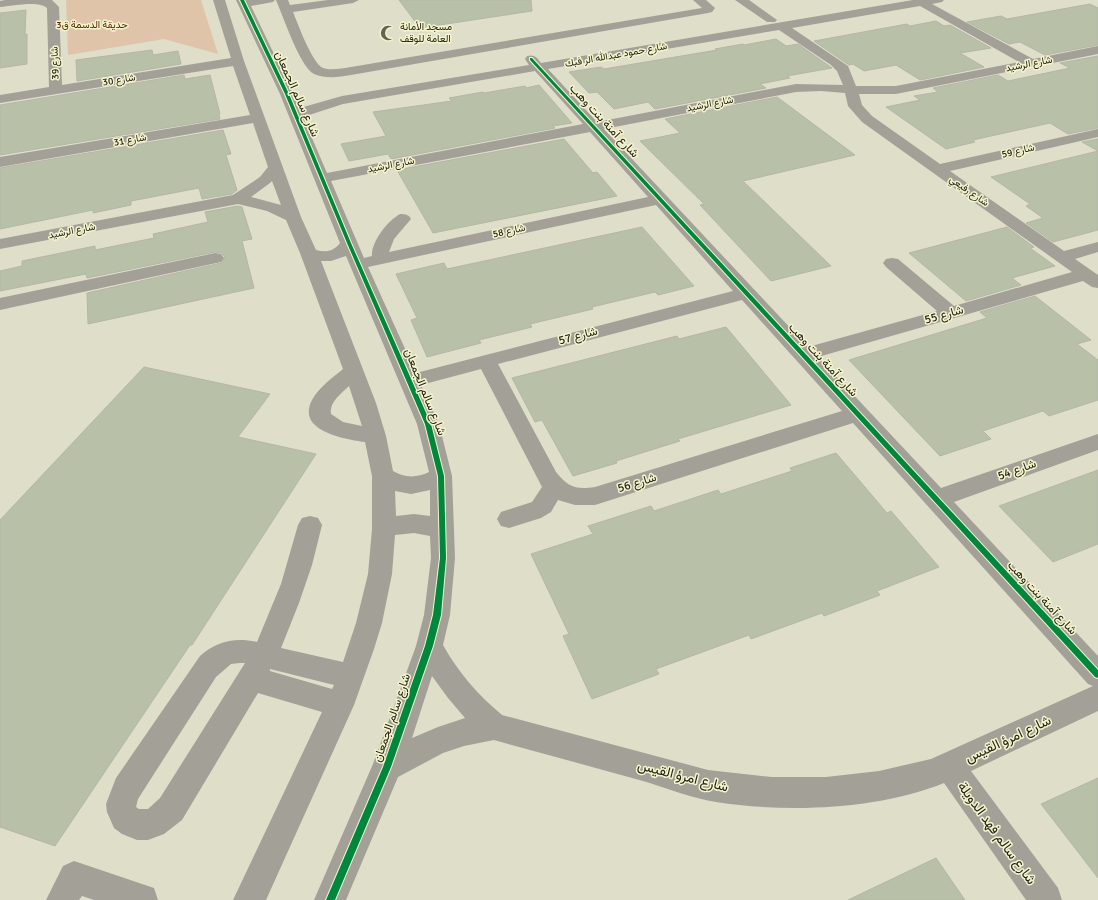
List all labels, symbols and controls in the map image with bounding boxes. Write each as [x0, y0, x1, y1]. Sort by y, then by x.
park label: حديقة الدسمة ق3 [56, 19, 128, 31]
place label: مسجد الأمانة العامة للوقف [400, 21, 452, 45]
mosque icon: مسجد الأمانة العامة للوقف [379, 24, 397, 42]
street label: شارع حمود عبدالله الر فبك [564, 40, 668, 70]
street label: شارع 39 [48, 46, 62, 80]
street label: شارع سالم الجمعان [270, 49, 323, 140]
street label: شارع الرشيد [1005, 54, 1054, 74]
street label: شارع 30 [102, 71, 136, 89]
street label: شارع آمنة بنت وهب [565, 81, 642, 162]
street label: شارع الرشيد [686, 94, 735, 114]
street label: شارع 31 [113, 131, 147, 149]
street label: شارع 59 [1001, 141, 1036, 161]
street label: شارع الرشيد [367, 155, 416, 175]
street label: شارع رفيعي [946, 173, 991, 211]
street label: شارع الرشيد [48, 221, 97, 241]
street label: شارع 58 [492, 222, 527, 240]
street label: شارع 55 [923, 302, 965, 329]
street label: شارع آمنة بنت وهب [784, 320, 861, 401]
street label: شارع 57 [557, 324, 599, 349]
street label: شارع سالم الجمعان [400, 346, 449, 438]
street label: شارع 54 [996, 456, 1039, 485]
street label: شارع 56 [616, 470, 658, 497]
street label: شارع آمنة بنت وهب [1003, 558, 1080, 639]
street label: شارع سالم الجمعان [370, 672, 415, 765]
street label: شارع امرؤ القيس [962, 712, 1055, 768]
street label: شارع امرؤ القيس [635, 756, 730, 797]
street label: شارع سالم فهد الدويلة [952, 778, 1040, 889]

